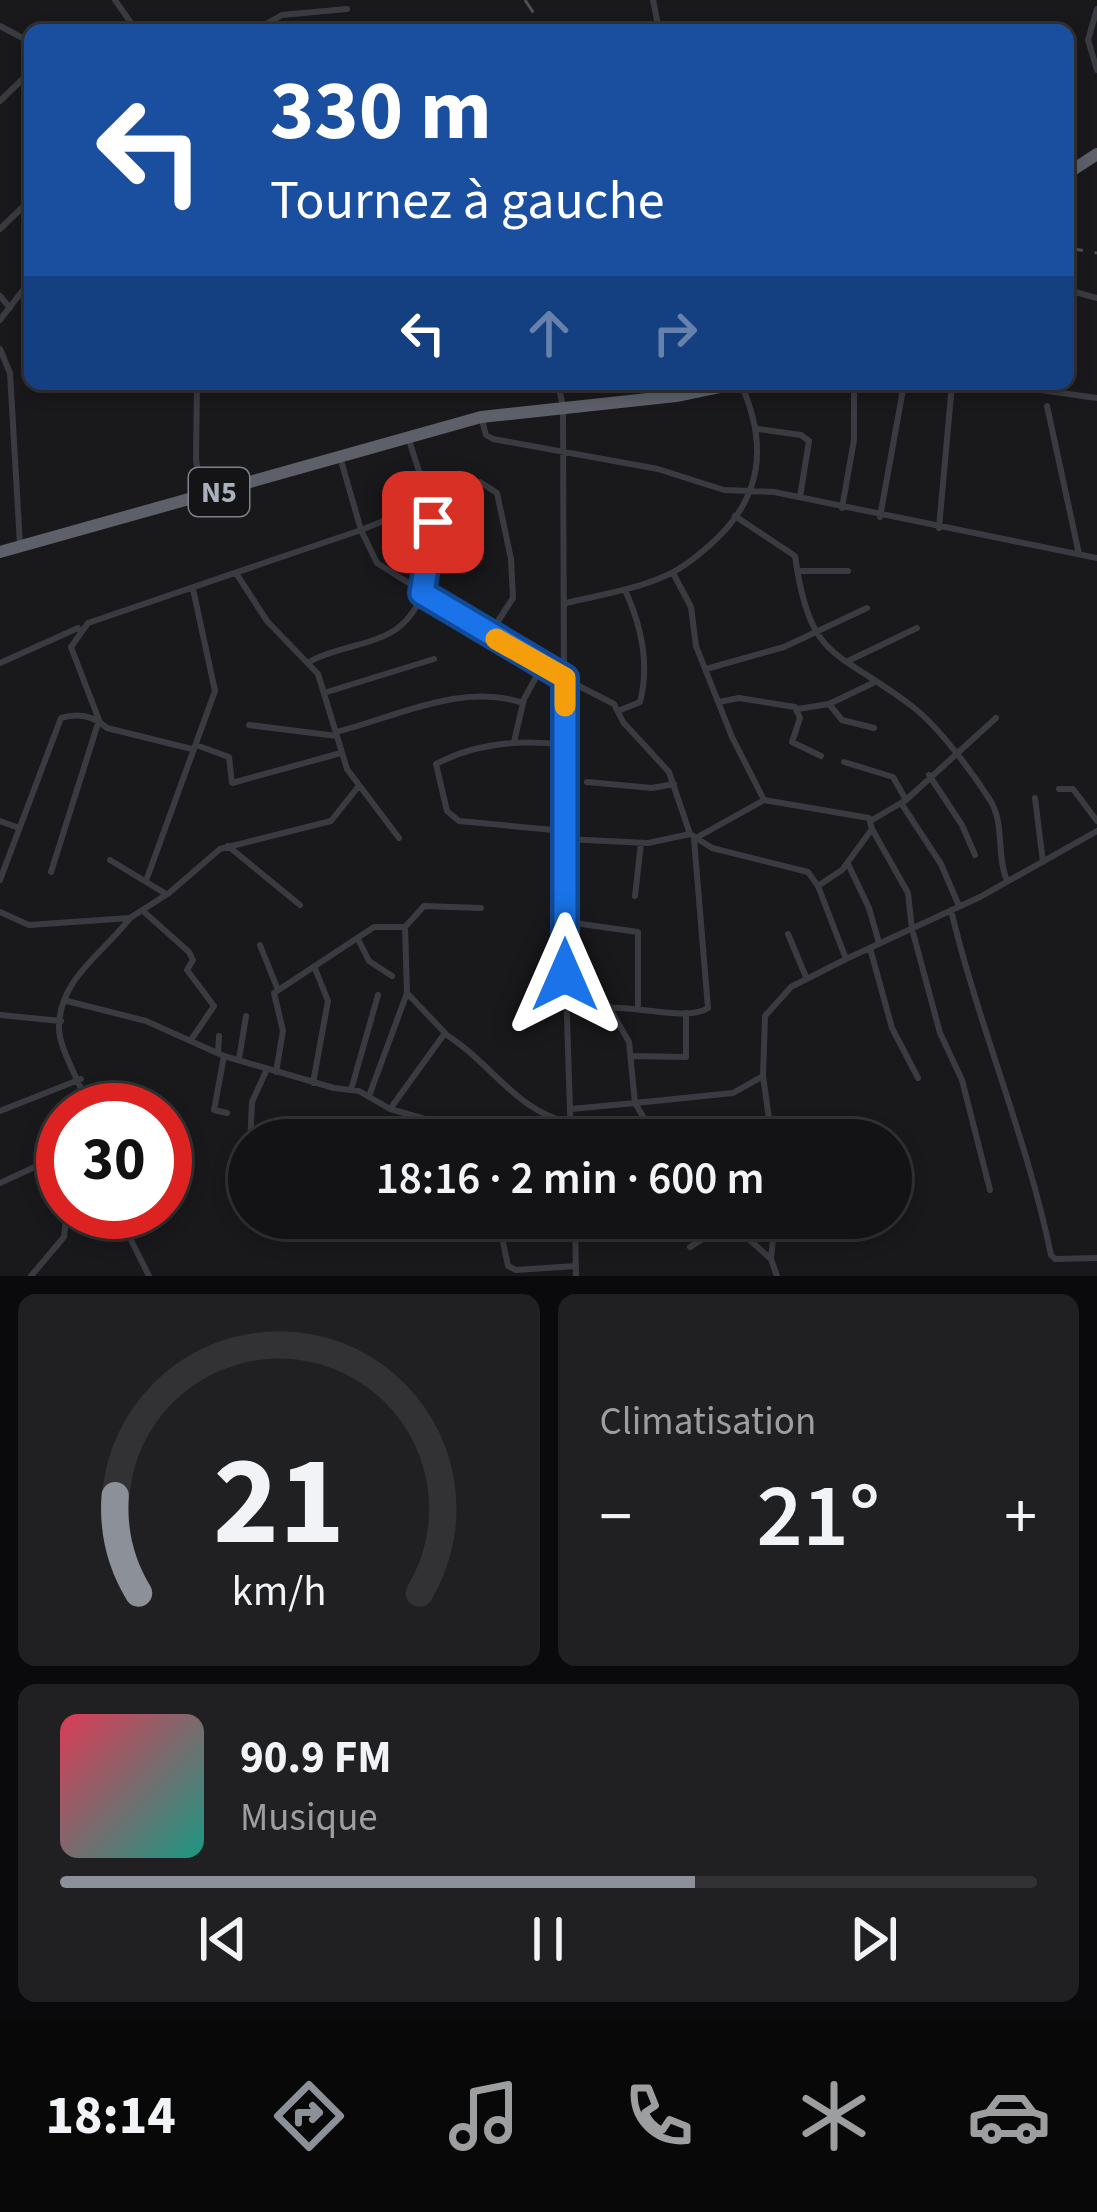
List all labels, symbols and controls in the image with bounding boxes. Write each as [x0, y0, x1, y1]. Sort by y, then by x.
text: 330 m [270, 52, 492, 172]
icon: left [72, 72, 228, 228]
text: Tournez à gauche [270, 163, 665, 240]
icon: left [390, 300, 456, 366]
icon: ahead [516, 300, 582, 366]
icon: right [642, 300, 708, 366]
road number: N5 [189, 468, 249, 516]
pin [382, 471, 484, 573]
icon: arrive [400, 489, 466, 555]
position arrow [502, 912, 628, 1038]
speed limit sign: 30 [36, 1083, 192, 1239]
text: 18:16 · 2 min · 600 m [376, 1147, 764, 1211]
text: Climatisation [600, 1394, 816, 1450]
text: 21 [213, 1414, 345, 1592]
text: 21° [756, 1453, 880, 1581]
text: − [600, 1470, 632, 1564]
text: + [1004, 1470, 1037, 1564]
text: km/h [231, 1561, 326, 1622]
text: 90.9 FM [240, 1726, 392, 1790]
text: Musique [240, 1790, 378, 1846]
icon: previous [190, 1906, 256, 1972]
icon: pause [515, 1906, 581, 1972]
icon: next [841, 1906, 907, 1972]
icon: directions [267, 2074, 351, 2158]
icon: music [442, 2074, 526, 2158]
icon: phone [617, 2074, 701, 2158]
icon: climate [792, 2074, 876, 2158]
icon: car [967, 2074, 1051, 2158]
text: 18:14 [46, 2078, 176, 2155]

